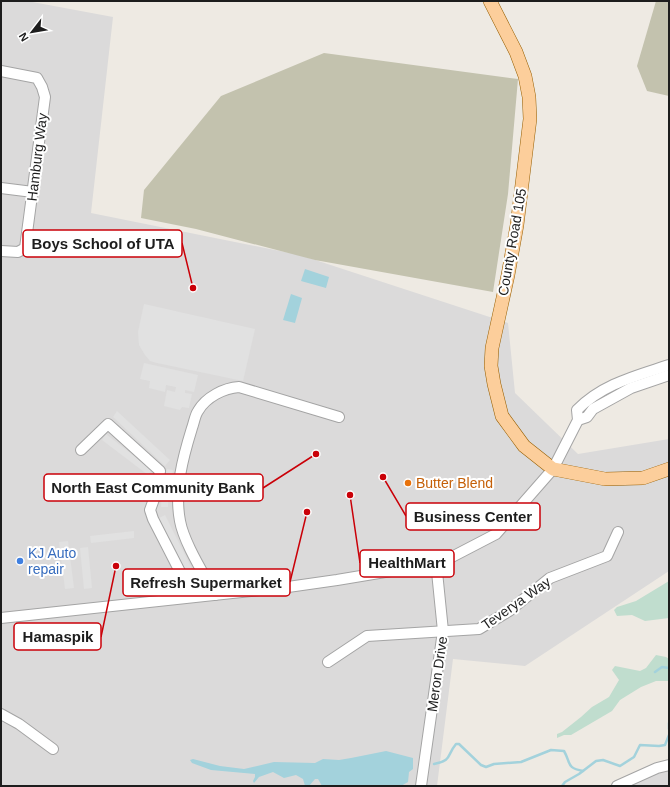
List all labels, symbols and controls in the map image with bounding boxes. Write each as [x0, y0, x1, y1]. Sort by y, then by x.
north arrow [12, 12, 52, 52]
text: N [16, 31, 31, 44]
street label: Hamburg Way [24, 112, 50, 202]
street label: County Road 105 [495, 187, 529, 297]
callout: Boys School of UTA [23, 230, 182, 257]
text: Boys School of UTA [31, 235, 175, 252]
callout: North East Community Bank [44, 474, 263, 501]
place label: Butter Blend [416, 475, 493, 491]
marker: Butter Blend [403, 478, 413, 488]
text: North East Community Bank [51, 479, 255, 496]
callout: Business Center [406, 503, 540, 530]
text: Business Center [414, 508, 532, 525]
place label: KJ Auto repair [28, 545, 76, 577]
callout: HealthMart [360, 550, 454, 577]
text: HealthMart [368, 554, 446, 571]
marker: KJ Auto repair [15, 556, 25, 566]
callout: Refresh Supermarket [123, 569, 290, 596]
street label: Teverya Way [478, 573, 554, 633]
text: Refresh Supermarket [130, 574, 282, 591]
callout: Hamaspik [14, 623, 101, 650]
text: Hamaspik [23, 628, 94, 645]
street label: Meron Drive [424, 635, 450, 713]

